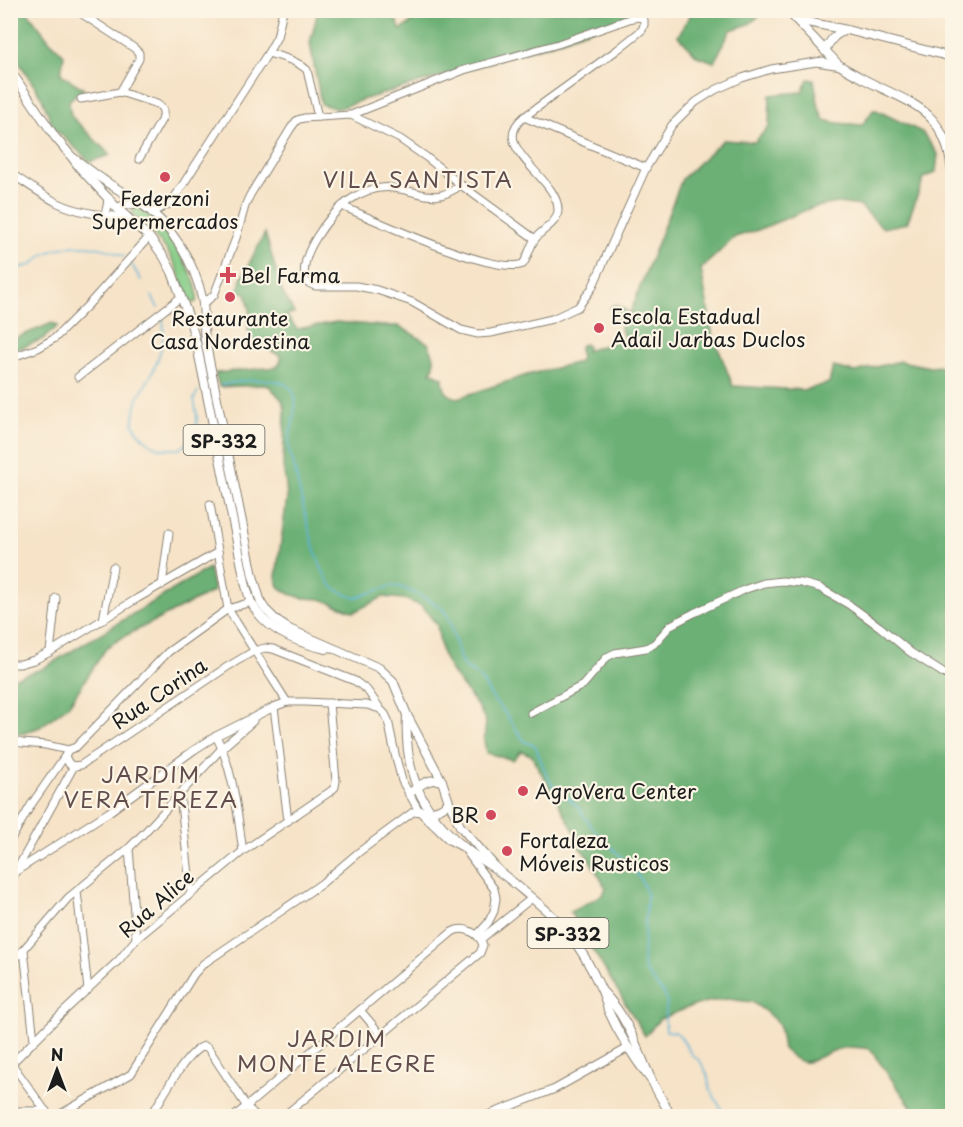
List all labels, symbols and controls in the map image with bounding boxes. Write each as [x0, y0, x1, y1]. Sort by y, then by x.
district label: VILA SANTISTA [323, 162, 513, 195]
marker: Federzoni Supermercados [158, 170, 172, 184]
place label: Federzoni Supermercados [92, 183, 238, 236]
place label: Bel Farma [240, 260, 340, 290]
marker: Bel Farma [221, 268, 235, 282]
marker: Restaurante Casa Nordestina [223, 290, 237, 304]
place label: Escola Estadual Adail Jarbas Duclos [611, 301, 805, 354]
place label: Restaurante Casa Nordestina [150, 303, 310, 356]
marker: Escola Estadual Adail Jarbas Duclos [592, 321, 606, 335]
road number: SP-332 [184, 425, 264, 455]
street label: Rua Corina [105, 650, 213, 736]
district label: JARDIM VERA TEREZA [63, 757, 239, 815]
place label: AgroVera Center [535, 776, 697, 806]
marker: AgroVera Center [516, 784, 530, 798]
place label: BR [451, 800, 479, 830]
marker: BR [484, 808, 498, 822]
place label: Fortaleza Móveis Rusticos [519, 825, 669, 878]
marker: Fortaleza Móveis Rusticos [500, 844, 514, 858]
street label: Rua Alice [112, 862, 200, 944]
road number: SP-332 [528, 918, 608, 948]
district label: JARDIM MONTE ALEGRE [237, 1021, 437, 1079]
north arrow [27, 1040, 87, 1100]
text: N [51, 1042, 63, 1066]

